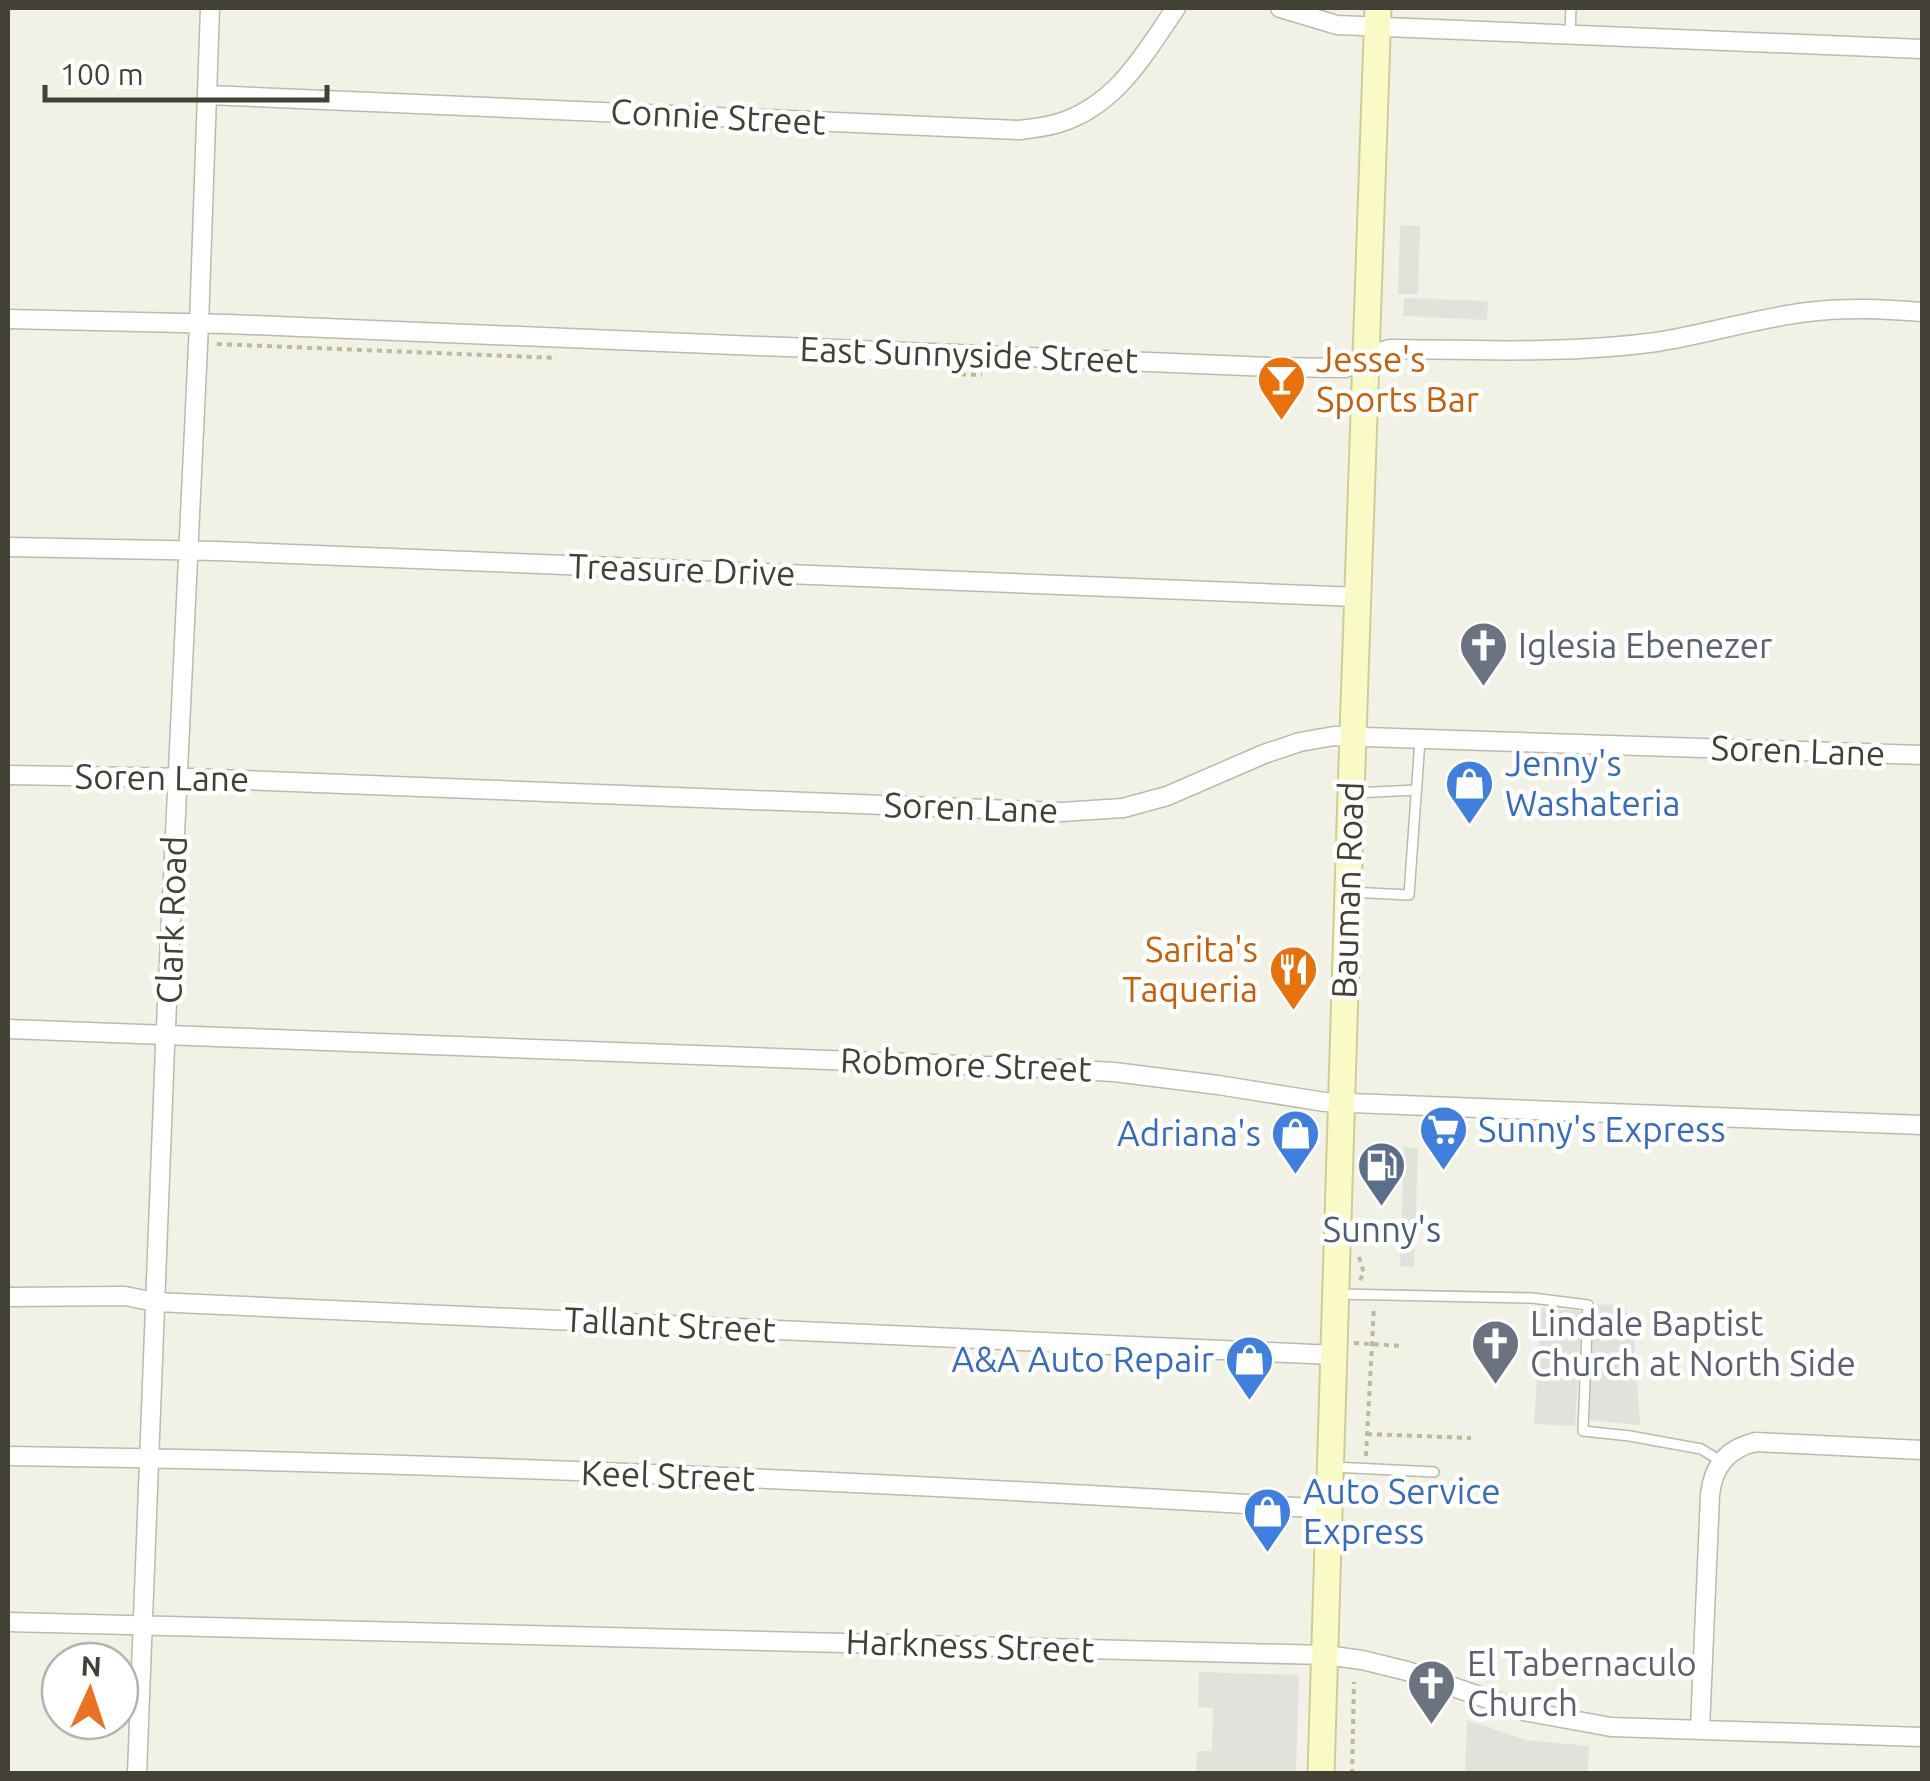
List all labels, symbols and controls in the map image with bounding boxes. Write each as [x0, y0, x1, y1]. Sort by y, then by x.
scale bar [45, 40, 328, 102]
text: 100 m [60, 57, 144, 91]
street label: Connie Street [609, 90, 827, 142]
street label: East Sunnyside Street [799, 328, 1139, 380]
place label: Jesse's Sports Bar [1316, 339, 1479, 419]
bar icon: Jesse's Sports Bar [1255, 354, 1307, 422]
street label: Treasure Drive [568, 545, 796, 593]
church icon: Iglesia Ebenezer [1457, 620, 1509, 688]
place label: Iglesia Ebenezer [1518, 625, 1772, 665]
street label: Soren Lane [1710, 727, 1886, 773]
place label: Jenny's Washateria [1505, 743, 1681, 823]
street label: Soren Lane [74, 755, 250, 799]
shop icon: Jenny's Washateria [1444, 758, 1496, 826]
street label: Bauman Road [1323, 781, 1371, 999]
street label: Soren Lane [883, 784, 1059, 830]
street label: Clark Road [148, 835, 194, 1005]
place label: Sarita's Taqueria [1122, 929, 1258, 1009]
restaurant icon: Sarita's Taqueria [1267, 944, 1319, 1012]
street label: Robmore Street [840, 1040, 1093, 1088]
supermarket icon: Sunny's Express [1417, 1104, 1469, 1172]
shop icon: Adriana's [1270, 1108, 1322, 1176]
place label: Sunny's Express [1478, 1109, 1726, 1149]
place label: Adriana's [1117, 1113, 1261, 1153]
fuel station icon: Sunny's [1356, 1140, 1408, 1208]
place label: Sunny's [1323, 1209, 1441, 1249]
street label: Tallant Street [563, 1298, 777, 1350]
place label: Lindale Baptist Church at North Side [1530, 1303, 1856, 1383]
church icon: Lindale Baptist Church at North Side [1469, 1318, 1521, 1386]
shop icon: A&A Auto Repair [1223, 1334, 1275, 1402]
place label: A&A Auto Repair [951, 1339, 1214, 1379]
street label: Keel Street [580, 1452, 756, 1498]
place label: Auto Service Express [1303, 1471, 1501, 1551]
shop icon: Auto Service Express [1242, 1486, 1294, 1554]
street label: Harkness Street [845, 1621, 1095, 1669]
north arrow [40, 1641, 140, 1741]
place label: El Tabernaculo Church [1467, 1643, 1697, 1723]
text: N [80, 1650, 103, 1682]
church icon: El Tabernaculo Church [1406, 1658, 1458, 1726]

